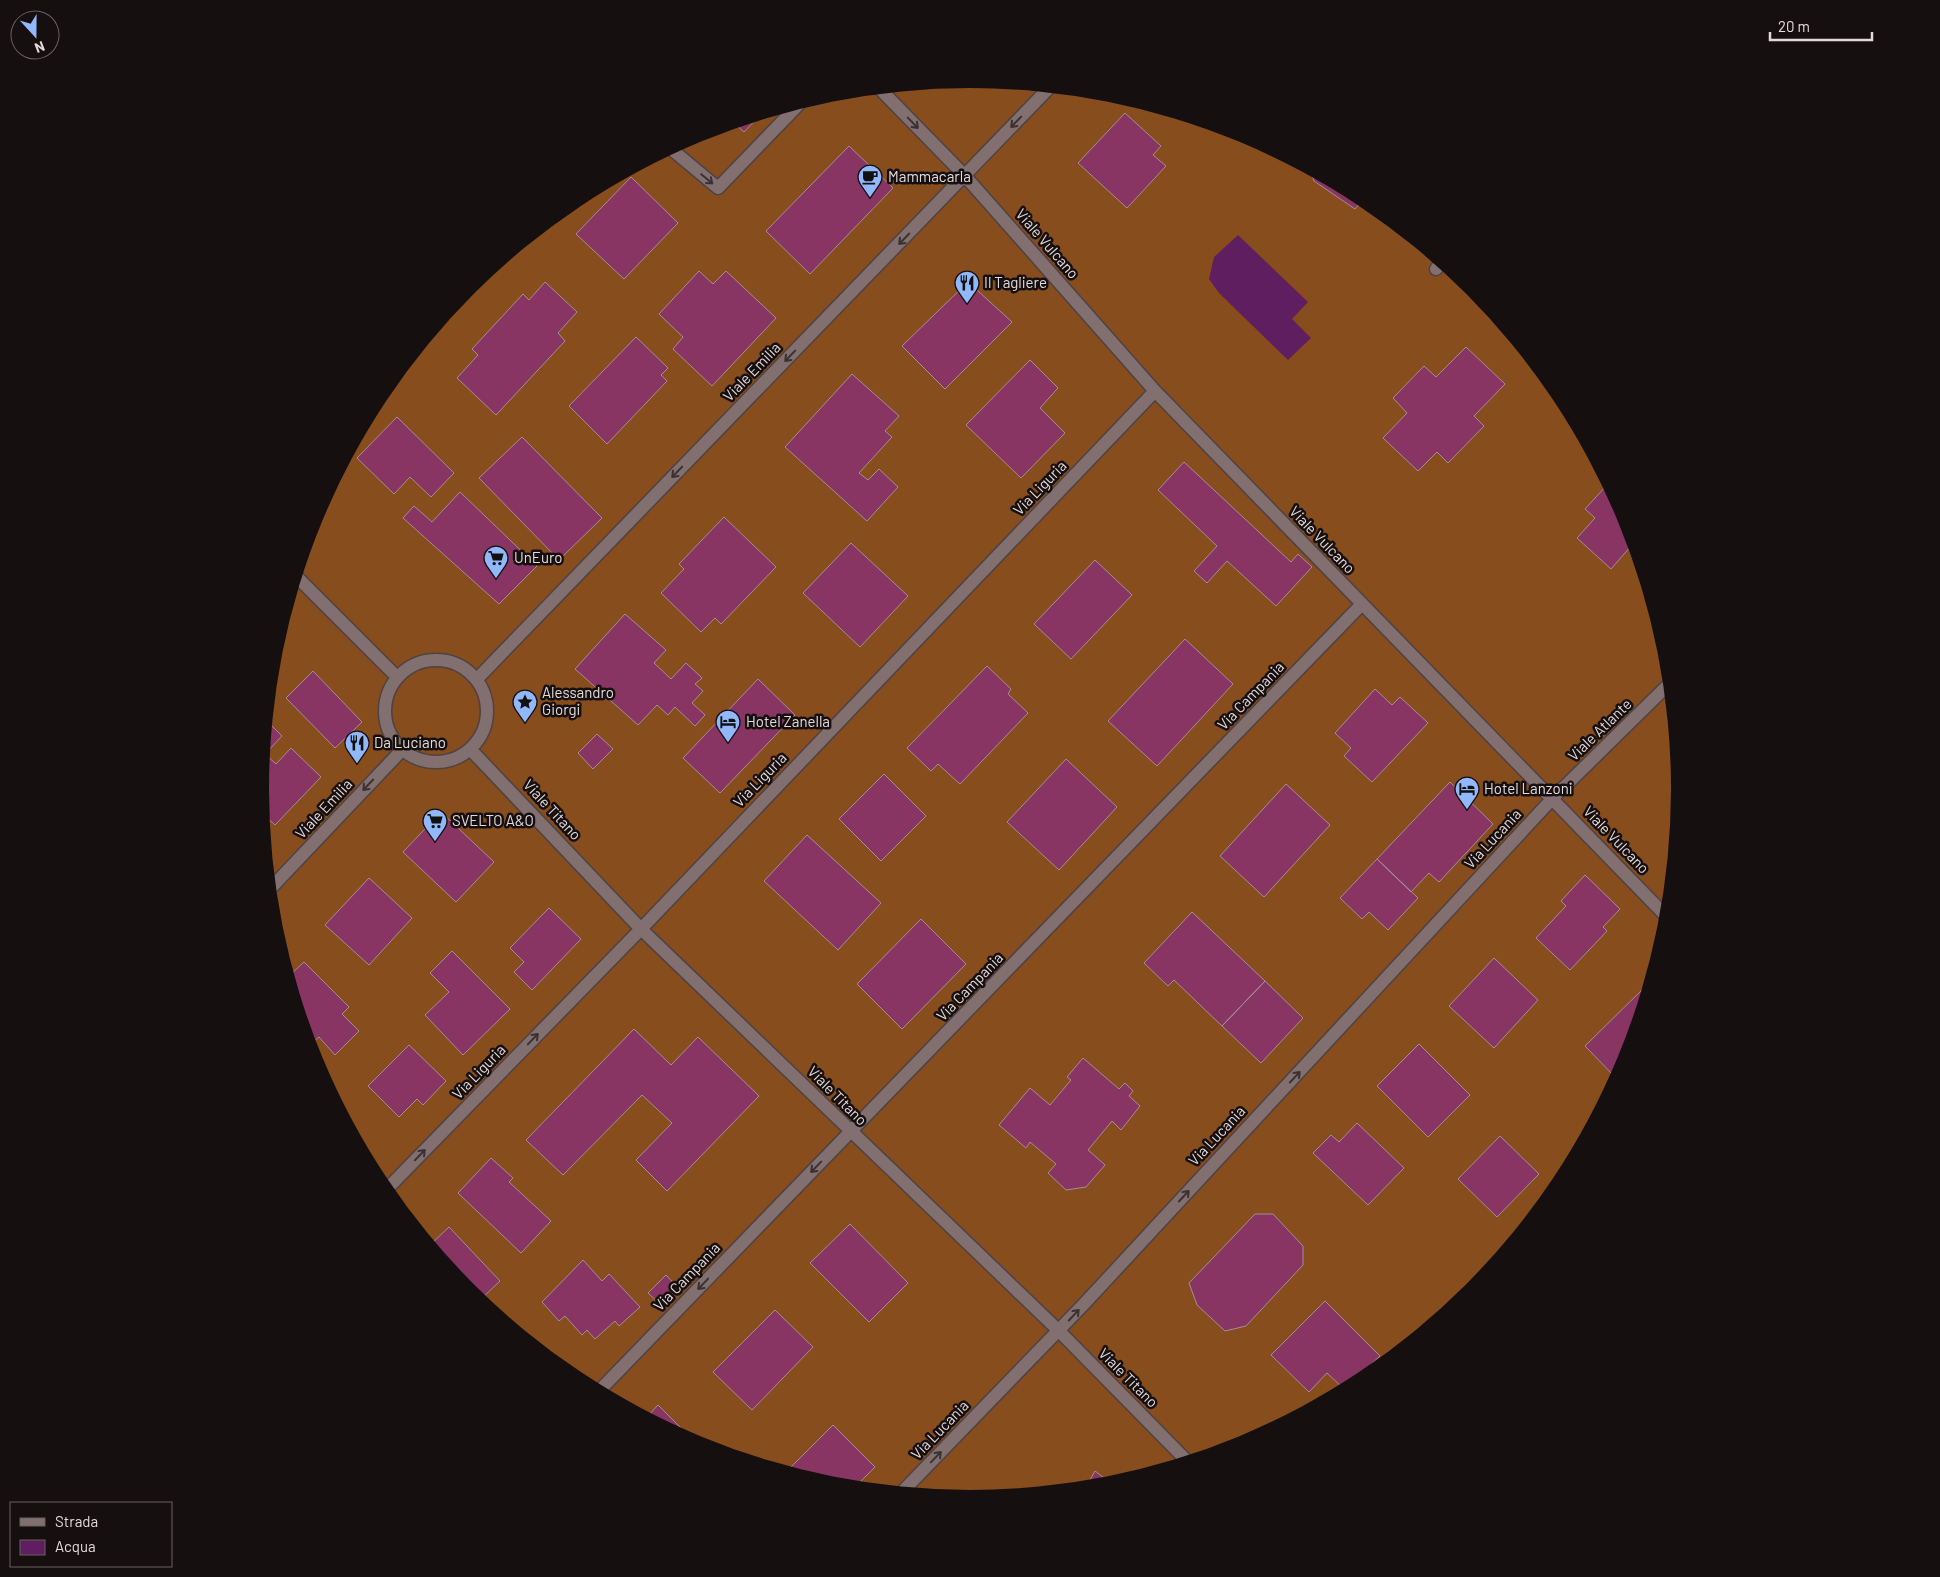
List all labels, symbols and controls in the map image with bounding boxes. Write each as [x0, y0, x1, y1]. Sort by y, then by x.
north arrow [10, 10, 60, 60]
scale bar [1770, 10, 1872, 42]
text: 20 m [1778, 17, 1810, 35]
text: N [32, 38, 47, 57]
one-way arrow [907, 116, 919, 129]
one-way arrow [1010, 116, 1022, 128]
cafe icon: Mammacarla [857, 164, 883, 198]
place label: Mammacarla [888, 167, 971, 185]
one-way arrow [701, 174, 714, 185]
street label: Viale Vulcano [1013, 205, 1083, 282]
one-way arrow [898, 233, 910, 245]
restaurant icon: Il Tagliere [954, 270, 980, 304]
place label: Il Tagliere [984, 273, 1047, 291]
street label: Viale Emilia [719, 338, 784, 405]
one-way arrow [785, 349, 797, 361]
street label: Via Liguria [1009, 456, 1070, 518]
one-way arrow [671, 466, 683, 478]
street label: Viale Vulcano [1286, 502, 1359, 577]
supermarket icon: UnEuro [483, 545, 509, 579]
place label: UnEuro [514, 548, 562, 566]
street label: Via Campania [1213, 657, 1287, 733]
place label: Alessandro Giorgi [542, 683, 614, 718]
place icon: Alessandro Giorgi [512, 689, 538, 723]
street label: Viale Atlante [1564, 694, 1635, 764]
hotel icon: Hotel Zanella [715, 709, 741, 743]
place label: Hotel Zanella [746, 712, 830, 730]
restaurant icon: Da Luciano [344, 730, 370, 764]
place label: Da Luciano [374, 733, 446, 751]
street label: Via Liguria [729, 748, 790, 810]
street label: Viale Emilia [291, 775, 355, 842]
street label: Viale Titano [520, 775, 585, 843]
hotel icon: Hotel Lanzoni [1454, 776, 1480, 810]
one-way arrow [362, 779, 374, 792]
place label: Hotel Lanzoni [1484, 779, 1573, 797]
street label: Viale Vulcano [1580, 802, 1653, 877]
street label: Via Lucania [1460, 805, 1524, 872]
supermarket icon: SVELTO A&O [422, 808, 448, 842]
place label: SVELTO A&O [452, 811, 534, 829]
street label: Via Campania [932, 948, 1006, 1024]
one-way arrow [527, 1033, 539, 1045]
street label: Via Liguria [448, 1040, 509, 1102]
street label: Viale Titano [804, 1062, 871, 1129]
one-way arrow [1289, 1070, 1301, 1083]
street label: Via Lucania [1184, 1102, 1248, 1169]
one-way arrow [414, 1149, 426, 1162]
one-way arrow [810, 1161, 822, 1174]
one-way arrow [1178, 1189, 1190, 1202]
street label: Via Campania [649, 1238, 723, 1314]
one-way arrow [697, 1278, 709, 1290]
one-way arrow [1068, 1308, 1080, 1321]
street label: Viale Titano [1095, 1344, 1162, 1411]
street label: Via Lucania [907, 1396, 972, 1463]
one-way arrow [930, 1450, 942, 1463]
legend [10, 1502, 172, 1567]
text: Strada [55, 1512, 98, 1530]
text: Acqua [55, 1537, 96, 1555]

